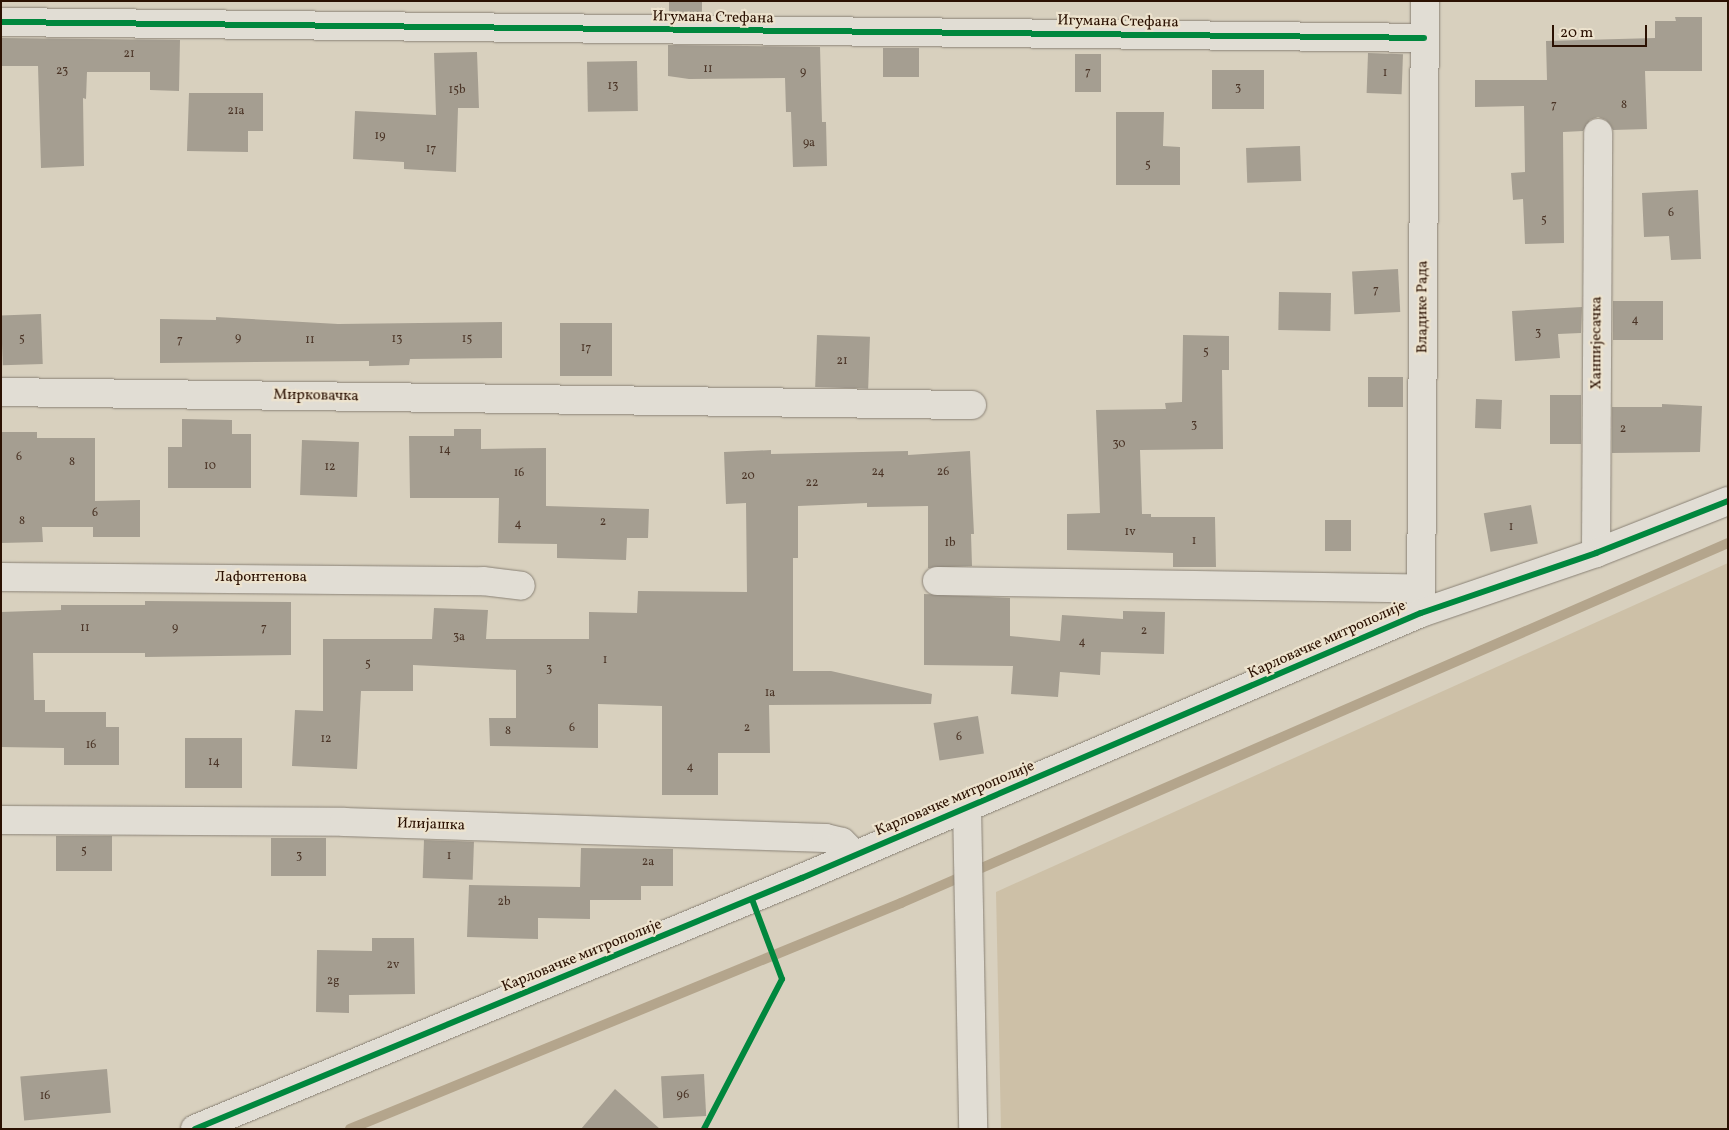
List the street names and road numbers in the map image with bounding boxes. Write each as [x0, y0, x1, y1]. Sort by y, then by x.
street label: Игумана Стефана [652, 8, 774, 28]
street label: Игумана Стефана [1057, 12, 1179, 32]
street label: Владике Рада [1414, 261, 1432, 353]
street label: Ханпијесачка [1588, 297, 1606, 389]
street label: Мирковачка [273, 386, 359, 406]
street label: Лафонтенова [215, 569, 307, 587]
street label: Карловачке митрополије [1245, 597, 1409, 683]
street label: Карловачке митрополије [873, 757, 1037, 841]
street label: Илијашка [397, 815, 465, 835]
street label: Карловачке митрополије [499, 916, 665, 996]

